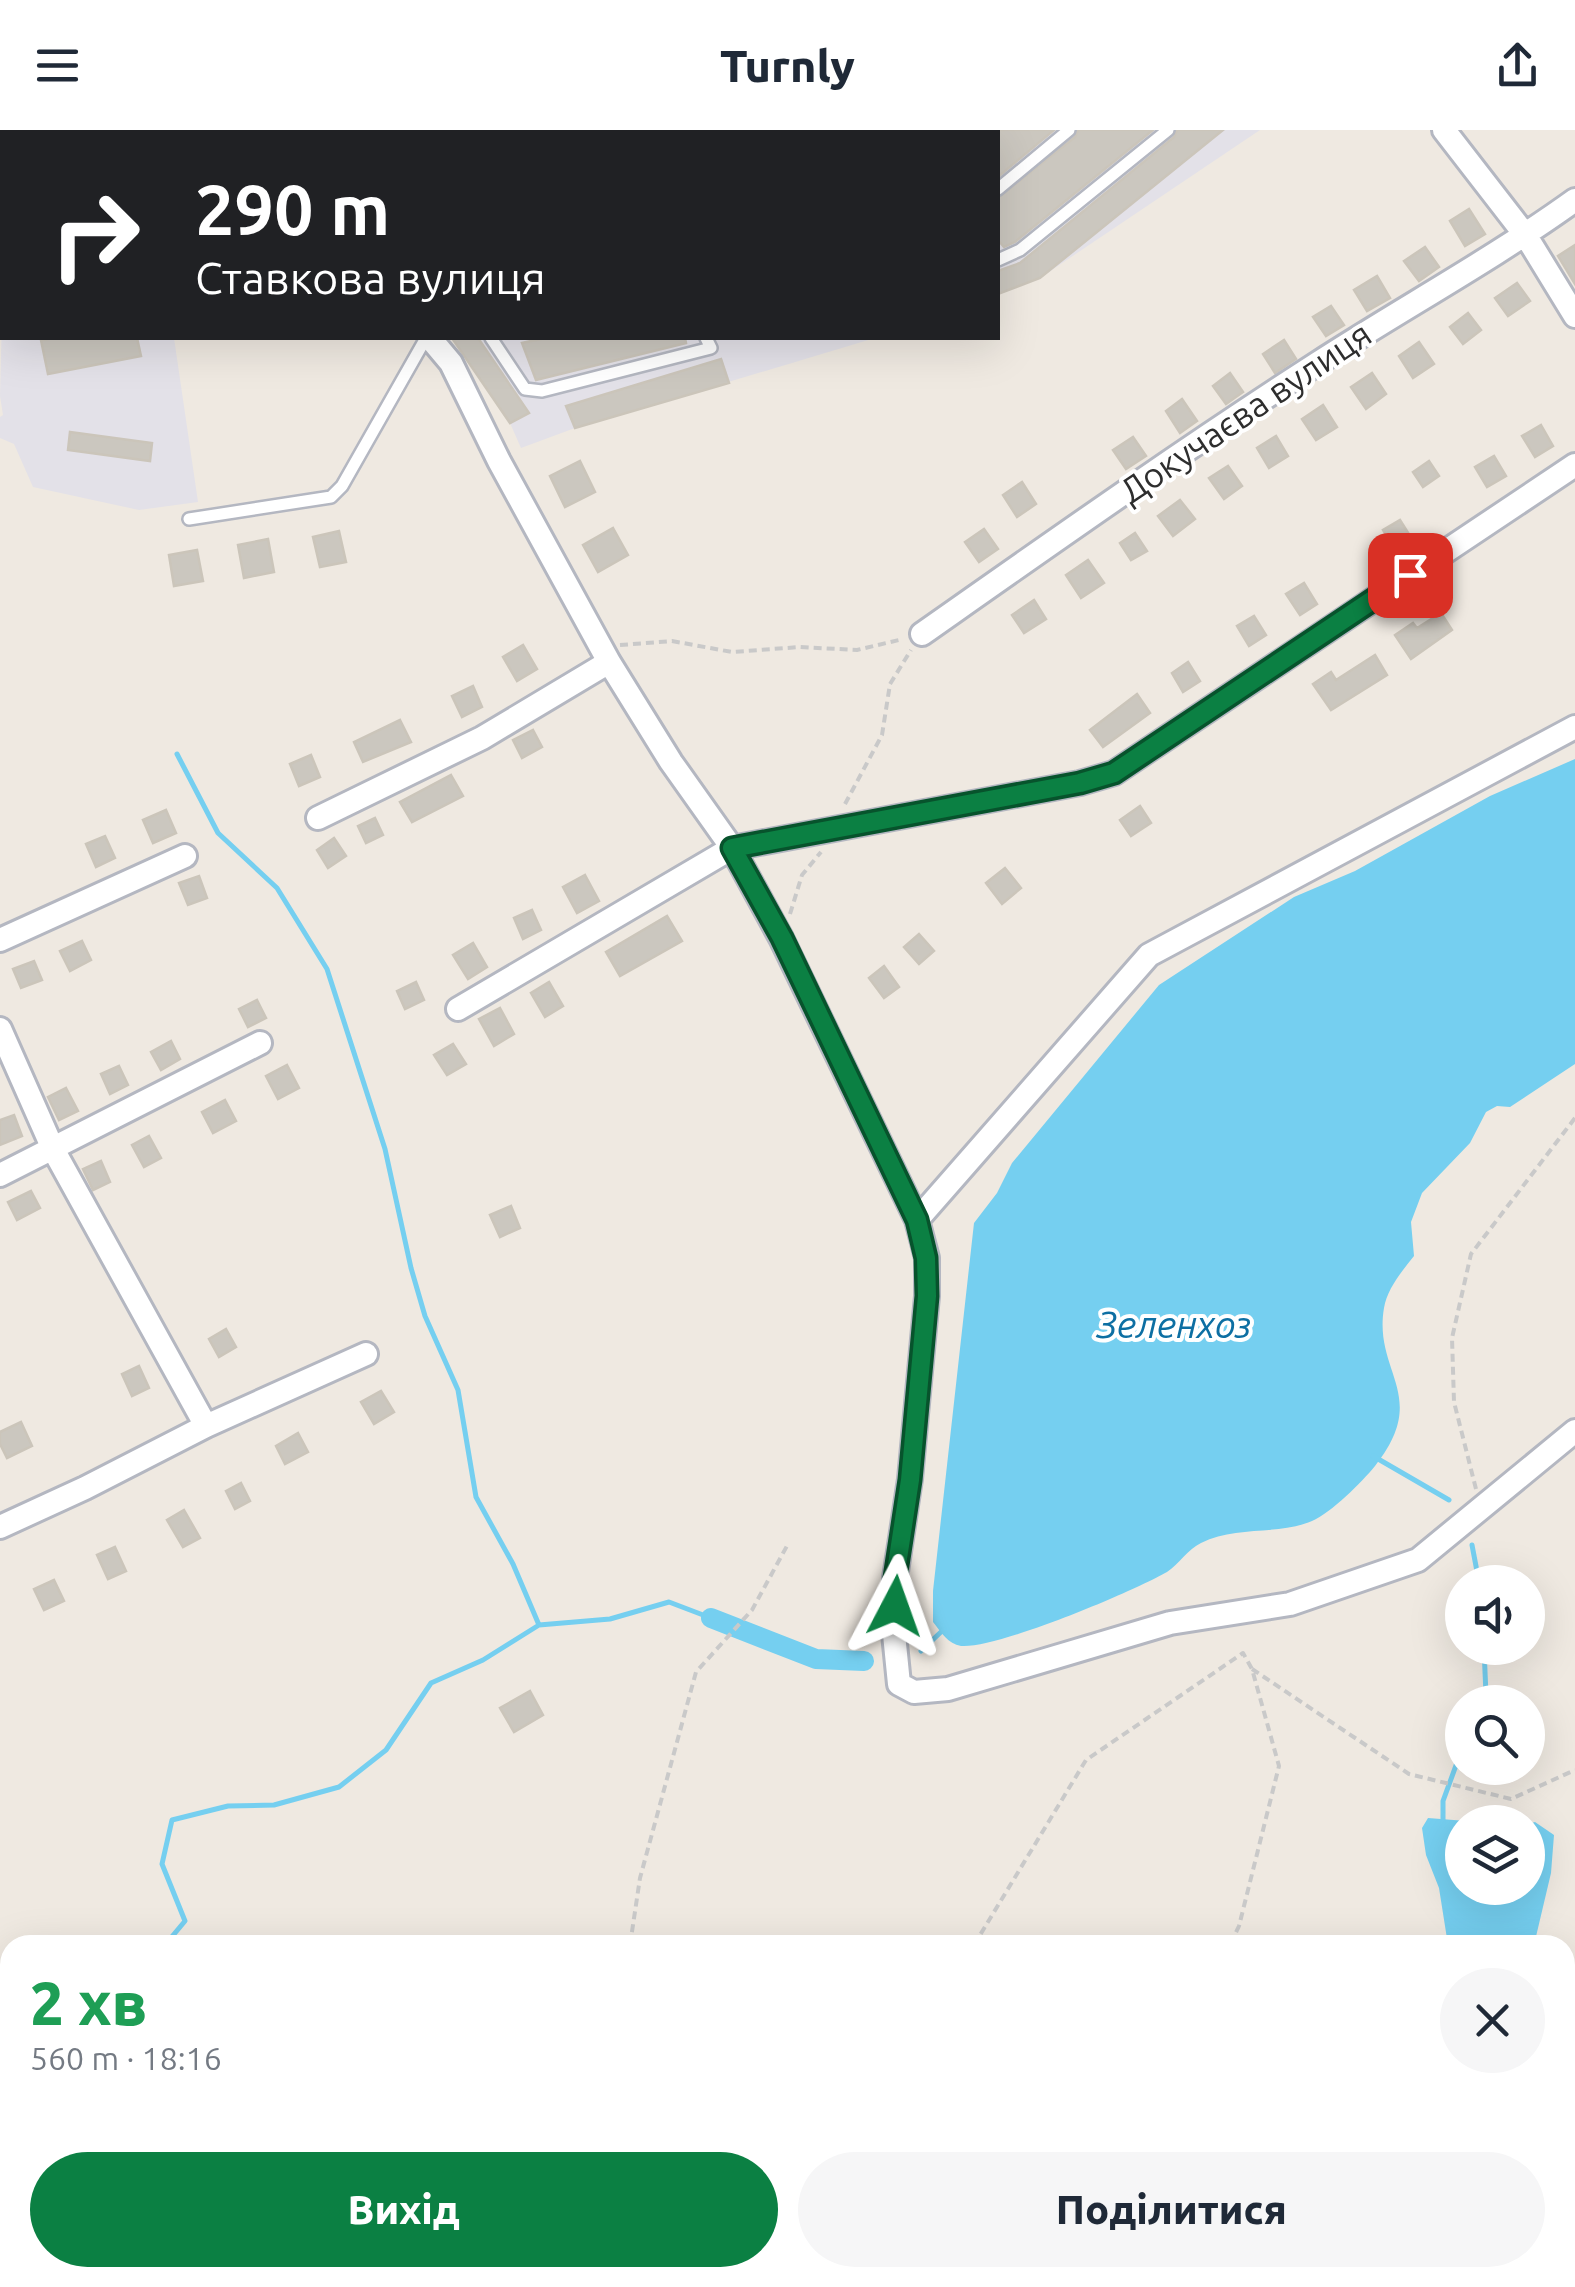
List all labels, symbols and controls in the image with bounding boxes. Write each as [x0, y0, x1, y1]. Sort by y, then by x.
icon: menu [30, 38, 85, 93]
icon: share [1490, 38, 1545, 93]
text: Turnly [720, 40, 855, 91]
icon: right [30, 170, 160, 300]
text: 290 m [195, 170, 390, 248]
text: Ставкова вулиця [195, 252, 546, 303]
street label: Докучаєва вулиця [1112, 313, 1378, 511]
pin [1368, 533, 1453, 618]
icon: arrive [1383, 548, 1438, 603]
water label: Зеленхоз [1096, 1303, 1251, 1345]
position arrow [843, 1554, 947, 1658]
map controls [1445, 1565, 1545, 1905]
button: sound [1445, 1565, 1545, 1665]
button: search [1445, 1685, 1545, 1785]
button: layers [1445, 1805, 1545, 1905]
button: close [1440, 1968, 1545, 2073]
text: 2 хв [30, 1969, 147, 2036]
text: 560 m · 18:16 [30, 2040, 222, 2076]
button: Вихід [30, 2152, 778, 2267]
button: Поділитися [798, 2152, 1545, 2267]

